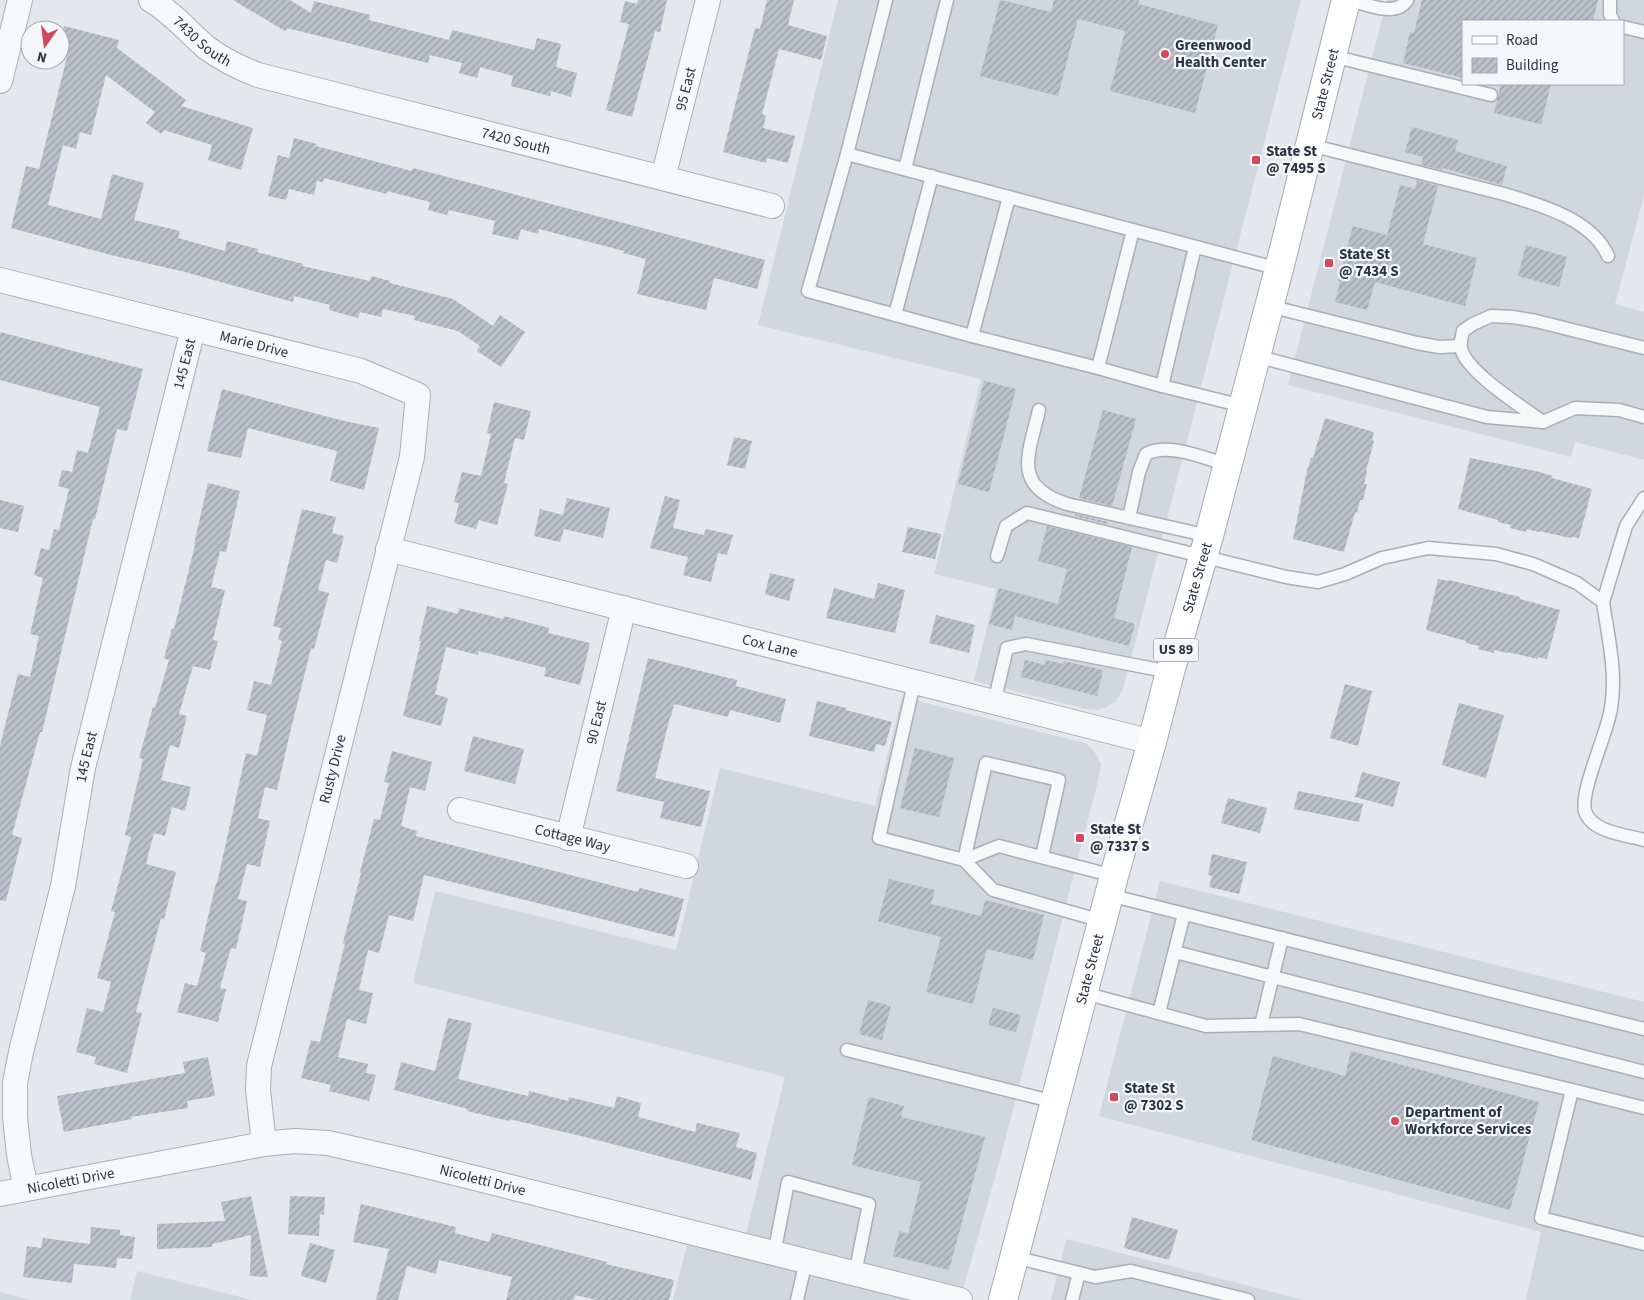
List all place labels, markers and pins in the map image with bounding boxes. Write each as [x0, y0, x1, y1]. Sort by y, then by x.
place label: Greenwood Health Center [1175, 35, 1267, 73]
marker: Greenwood Health Center [1159, 48, 1171, 60]
place label: State St @ 7495 S [1266, 141, 1326, 179]
marker: State St @ 7495 S [1250, 154, 1262, 166]
place label: State St @ 7434 S [1339, 244, 1399, 282]
marker: State St @ 7434 S [1323, 257, 1335, 269]
place label: State St @ 7337 S [1090, 819, 1150, 857]
marker: State St @ 7337 S [1074, 832, 1086, 844]
place label: State St @ 7302 S [1124, 1078, 1184, 1116]
marker: State St @ 7302 S [1108, 1091, 1120, 1103]
place label: Department of Workforce Services [1405, 1102, 1532, 1140]
marker: Department of Workforce Services [1389, 1115, 1401, 1127]

